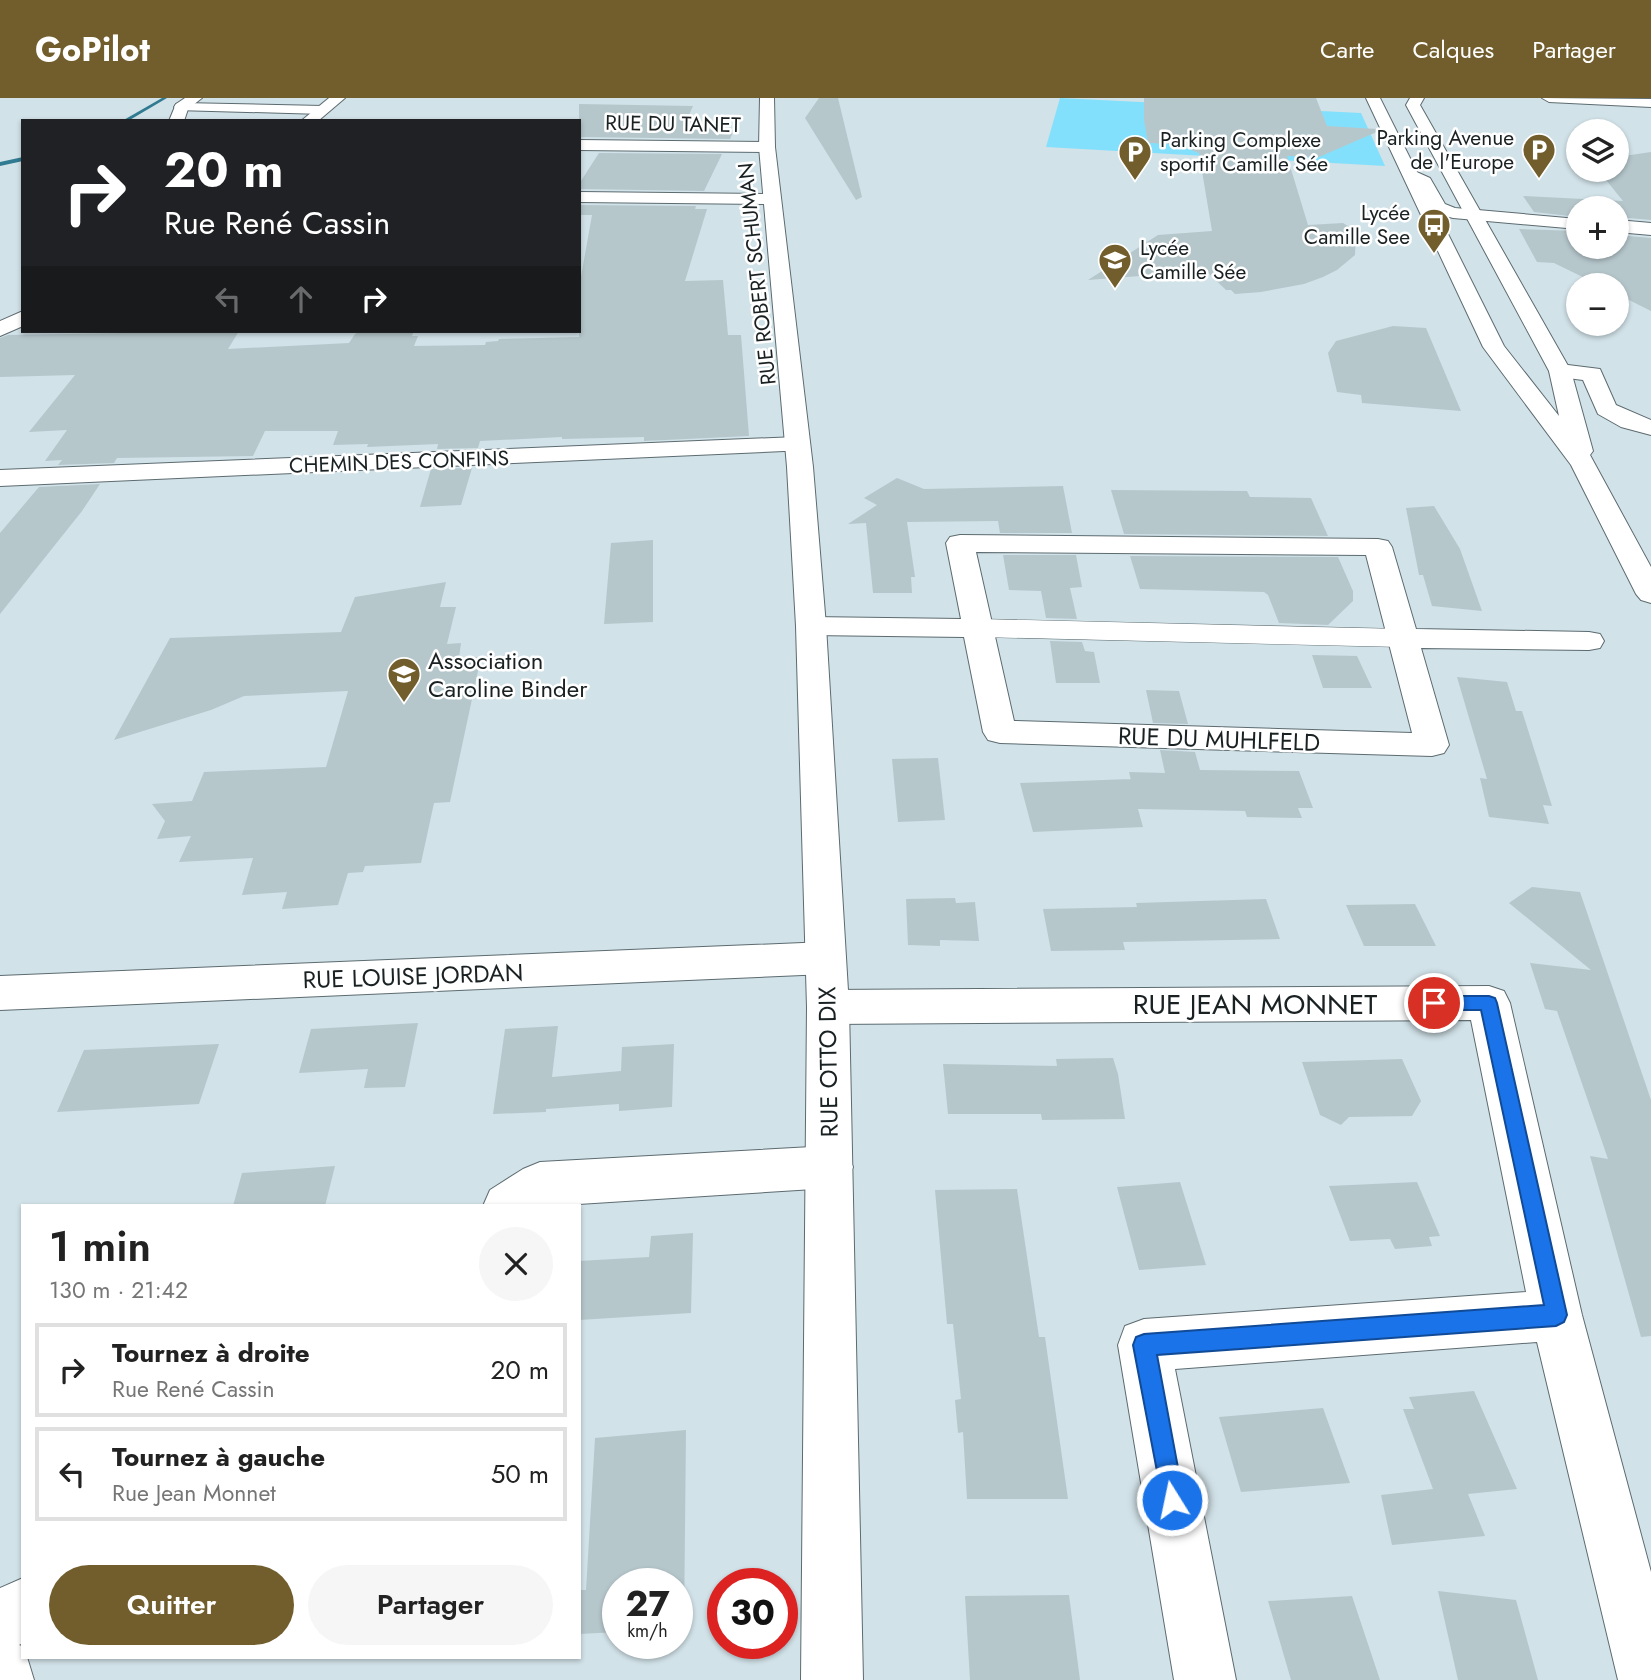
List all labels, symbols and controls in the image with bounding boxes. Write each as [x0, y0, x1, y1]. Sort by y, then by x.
text: GoPilot [35, 26, 150, 73]
text: Carte [1320, 32, 1374, 67]
text: Calques [1412, 32, 1494, 67]
text: Partager [1532, 32, 1616, 67]
street label: RUE DU TANET [605, 108, 741, 140]
map controls [1566, 119, 1629, 336]
button: layers [1566, 119, 1629, 182]
place label: Parking Avenue de l'Europe [1376, 123, 1514, 177]
place label: Parking Complexe sportif Camille Sée [1160, 125, 1328, 179]
parking icon: Parking Avenue de l'Europe [1520, 131, 1558, 180]
parking icon: Parking Complexe sportif Camille Sée [1116, 133, 1154, 182]
text: 20 m [164, 135, 283, 205]
icon: right [49, 147, 140, 238]
street label: RUE ROBERT SCHUMAN [730, 161, 784, 387]
button: + [1566, 196, 1629, 259]
place label: Lycée Camille See [1304, 198, 1410, 252]
text: Rue René Cassin [164, 200, 390, 246]
bus stop icon: Lycée Camille See [1415, 206, 1453, 255]
place label: Lycée Camille Sée [1140, 233, 1246, 287]
school or university icon: Lycée Camille Sée [1096, 241, 1134, 290]
button: − [1566, 273, 1629, 336]
icon: left [209, 280, 247, 318]
icon: ahead [282, 280, 320, 318]
icon: right [355, 280, 393, 318]
street label: CHEMIN DES CONFINS [289, 443, 509, 481]
place label: Association Caroline Binder [428, 643, 588, 706]
school or university icon: Association Caroline Binder [385, 655, 423, 704]
street label: RUE DU MUHLFELD [1117, 718, 1321, 760]
street label: RUE LOUISE JORDAN [302, 955, 524, 997]
pin [1404, 973, 1464, 1033]
street label: RUE JEAN MONNET [1133, 984, 1377, 1025]
icon: arrive [1415, 984, 1453, 1022]
street label: RUE OTTO DIX [809, 986, 847, 1138]
text: 1 min [49, 1216, 151, 1277]
button: close [479, 1227, 553, 1301]
text: 130 m · 21:42 [49, 1273, 188, 1307]
text: Tournez à droite [112, 1334, 310, 1372]
icon: right [53, 1351, 91, 1389]
text: 20 m [491, 1351, 549, 1389]
text: Rue René Cassin [112, 1372, 275, 1406]
text: Tournez à gauche [112, 1438, 325, 1476]
icon: left [53, 1455, 91, 1493]
text: 50 m [491, 1455, 549, 1493]
position arrow [1135, 1463, 1209, 1537]
text: Rue Jean Monnet [112, 1476, 276, 1510]
button: Quitter [49, 1565, 294, 1645]
button: Partager [308, 1565, 553, 1645]
speed limit sign: 30 [707, 1568, 798, 1659]
text: 27 [625, 1579, 670, 1629]
text: km/h [627, 1618, 668, 1644]

